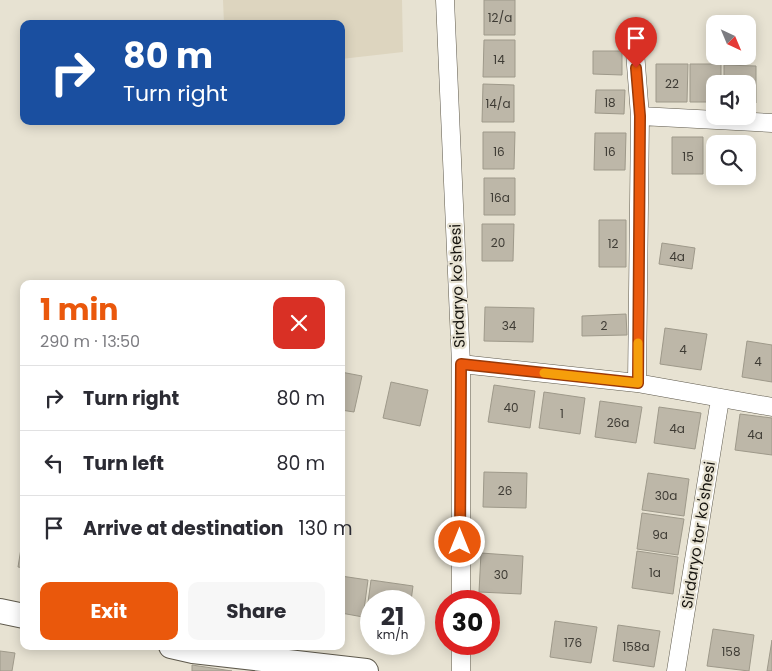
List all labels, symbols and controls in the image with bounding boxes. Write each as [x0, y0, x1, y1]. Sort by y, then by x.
house number: 12/a [488, 9, 512, 26]
north arrow [706, 15, 756, 65]
map controls [706, 15, 756, 185]
pin [615, 17, 657, 68]
icon: arrive [622, 24, 650, 52]
text: 80 m [123, 31, 213, 80]
icon: right [40, 40, 105, 105]
house number: 14 [493, 51, 505, 68]
house number: 22 [665, 75, 679, 92]
button: sound [706, 75, 756, 125]
text: Turn right [123, 78, 228, 109]
house number: 18 [604, 94, 616, 111]
house number: 14/a [485, 95, 511, 112]
button: search [706, 135, 756, 185]
house number: 16 [493, 143, 505, 160]
house number: 16 [604, 143, 616, 160]
house number: 15 [682, 148, 694, 165]
house number: 16a [490, 189, 510, 206]
street label: Sirdaryo ko'shesi [444, 224, 470, 348]
house number: 20 [491, 234, 505, 251]
house number: 12 [608, 235, 618, 252]
house number: 4a [669, 248, 685, 265]
text: 1 min [40, 288, 118, 331]
button: close [273, 297, 325, 349]
house number: 34 [502, 317, 517, 334]
house number: 2 [601, 317, 608, 334]
text: 290 m · 13:50 [40, 330, 140, 353]
house number: 4 [679, 341, 687, 358]
house number: 4 [754, 353, 762, 370]
icon: right [40, 384, 68, 412]
text: Turn right [83, 385, 179, 412]
text: 80 m [276, 385, 325, 412]
house number: 40 [503, 399, 519, 416]
house number: 1 [560, 405, 564, 422]
house number: 26a [607, 414, 629, 431]
house number: 4a [669, 420, 685, 437]
house number: 4a [747, 426, 763, 443]
icon: left [40, 449, 68, 477]
text: Turn left [83, 450, 164, 477]
text: 80 m [276, 450, 325, 477]
street label: Sirdaryo tor ko'shesi [676, 460, 720, 610]
house number: 26 [498, 482, 512, 499]
house number: 30a [655, 487, 677, 504]
icon: arrive [40, 514, 68, 542]
text: Arrive at destination [83, 515, 284, 542]
text: 130 m [299, 515, 352, 542]
position arrow [433, 515, 485, 567]
house number: 9a [652, 526, 668, 543]
house number: 1a [649, 564, 661, 581]
house number: 30 [494, 566, 508, 583]
button: Exit [40, 582, 178, 640]
button: Share [188, 582, 325, 640]
speed limit sign: 30 [435, 590, 500, 655]
text: 21 [381, 599, 404, 634]
text: km/h [377, 626, 408, 643]
house number: 176 [564, 634, 582, 651]
house number: 158a [622, 638, 650, 655]
house number: 158 [722, 643, 740, 660]

